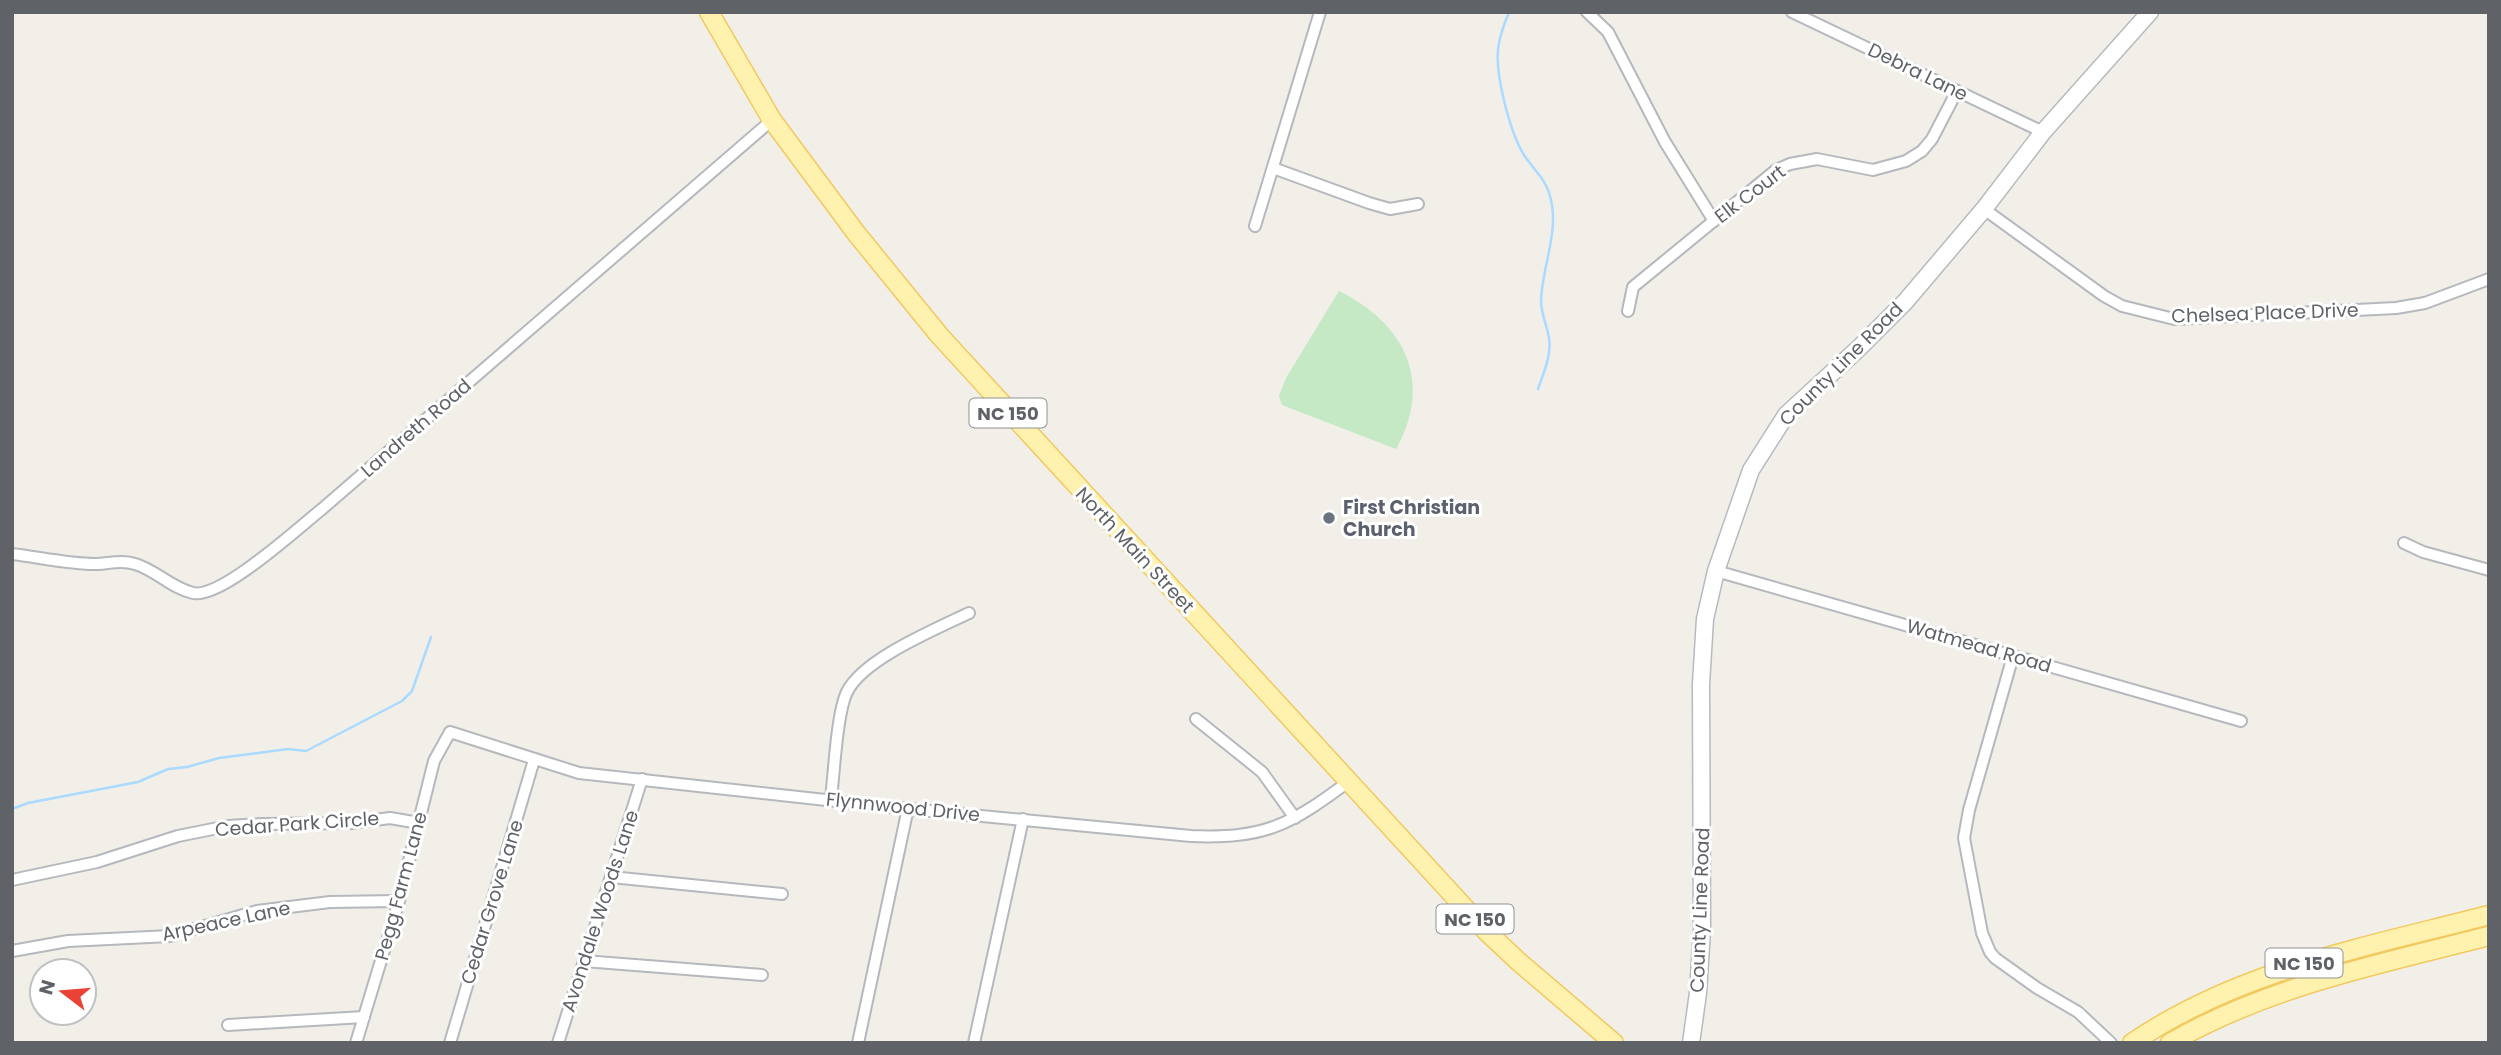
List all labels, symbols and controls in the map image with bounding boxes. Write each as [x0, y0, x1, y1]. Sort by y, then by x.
street label: Debra Lane [1864, 36, 1972, 108]
street label: Elk Court [1709, 158, 1791, 230]
street label: County Line Road [1773, 296, 1909, 432]
street label: Chelsea Place Drive [2171, 296, 2359, 330]
street label: Landreth Road [355, 372, 477, 484]
road number: NC 150 [970, 398, 1046, 428]
street label: North Main Street [1069, 481, 1201, 619]
place label: First Christian Church [1343, 494, 1480, 543]
marker: First Christian Church [1321, 510, 1337, 526]
street label: Watmead Road [1903, 612, 2055, 680]
street label: Flynnwood Drive [825, 785, 981, 829]
street label: Cedar Park Circle [214, 805, 380, 843]
street label: Avondale Woods Lane [555, 807, 645, 1015]
street label: Pegg Farm Lane [368, 809, 434, 963]
street label: Cedar Grove Lane [454, 816, 530, 988]
street label: County Line Road [1684, 827, 1716, 993]
street label: Arpeace Lane [159, 894, 293, 948]
road number: NC 150 [1436, 904, 1514, 934]
road number: NC 150 [2266, 948, 2342, 978]
north arrow [28, 957, 98, 1027]
text: N [32, 977, 62, 998]

